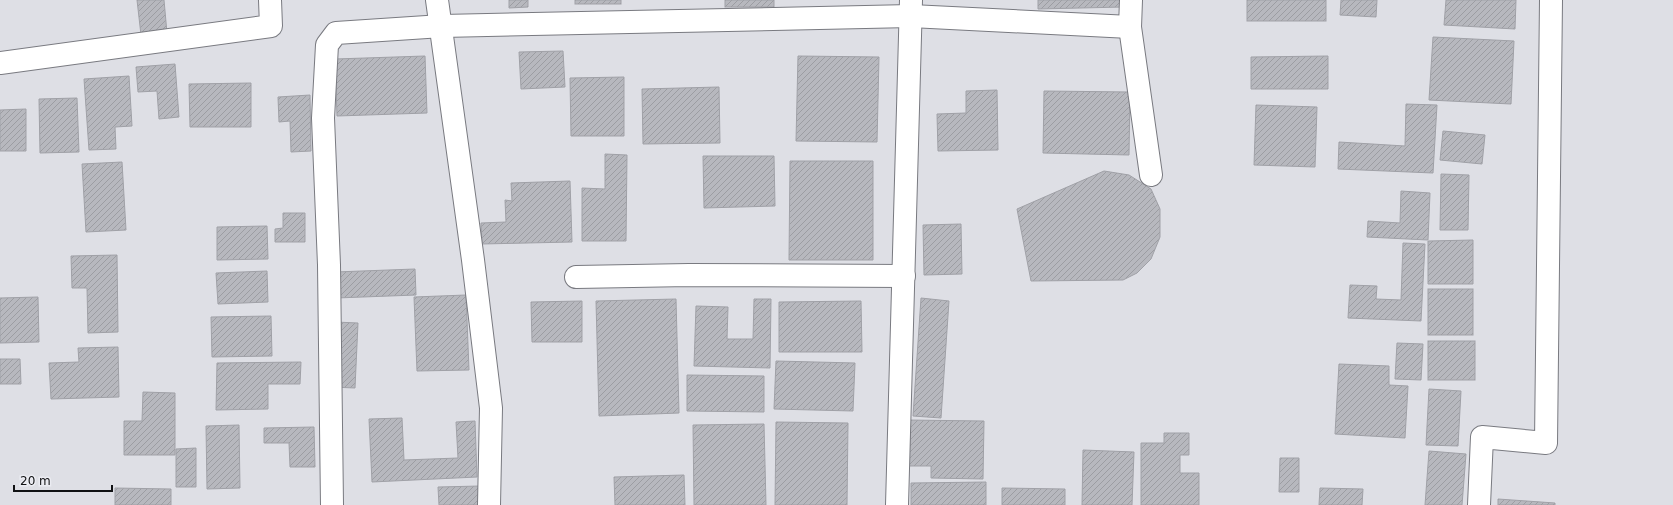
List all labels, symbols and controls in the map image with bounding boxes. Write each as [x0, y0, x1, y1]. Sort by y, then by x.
scale bar [14, 467, 112, 493]
text: 20 m [20, 474, 51, 488]

